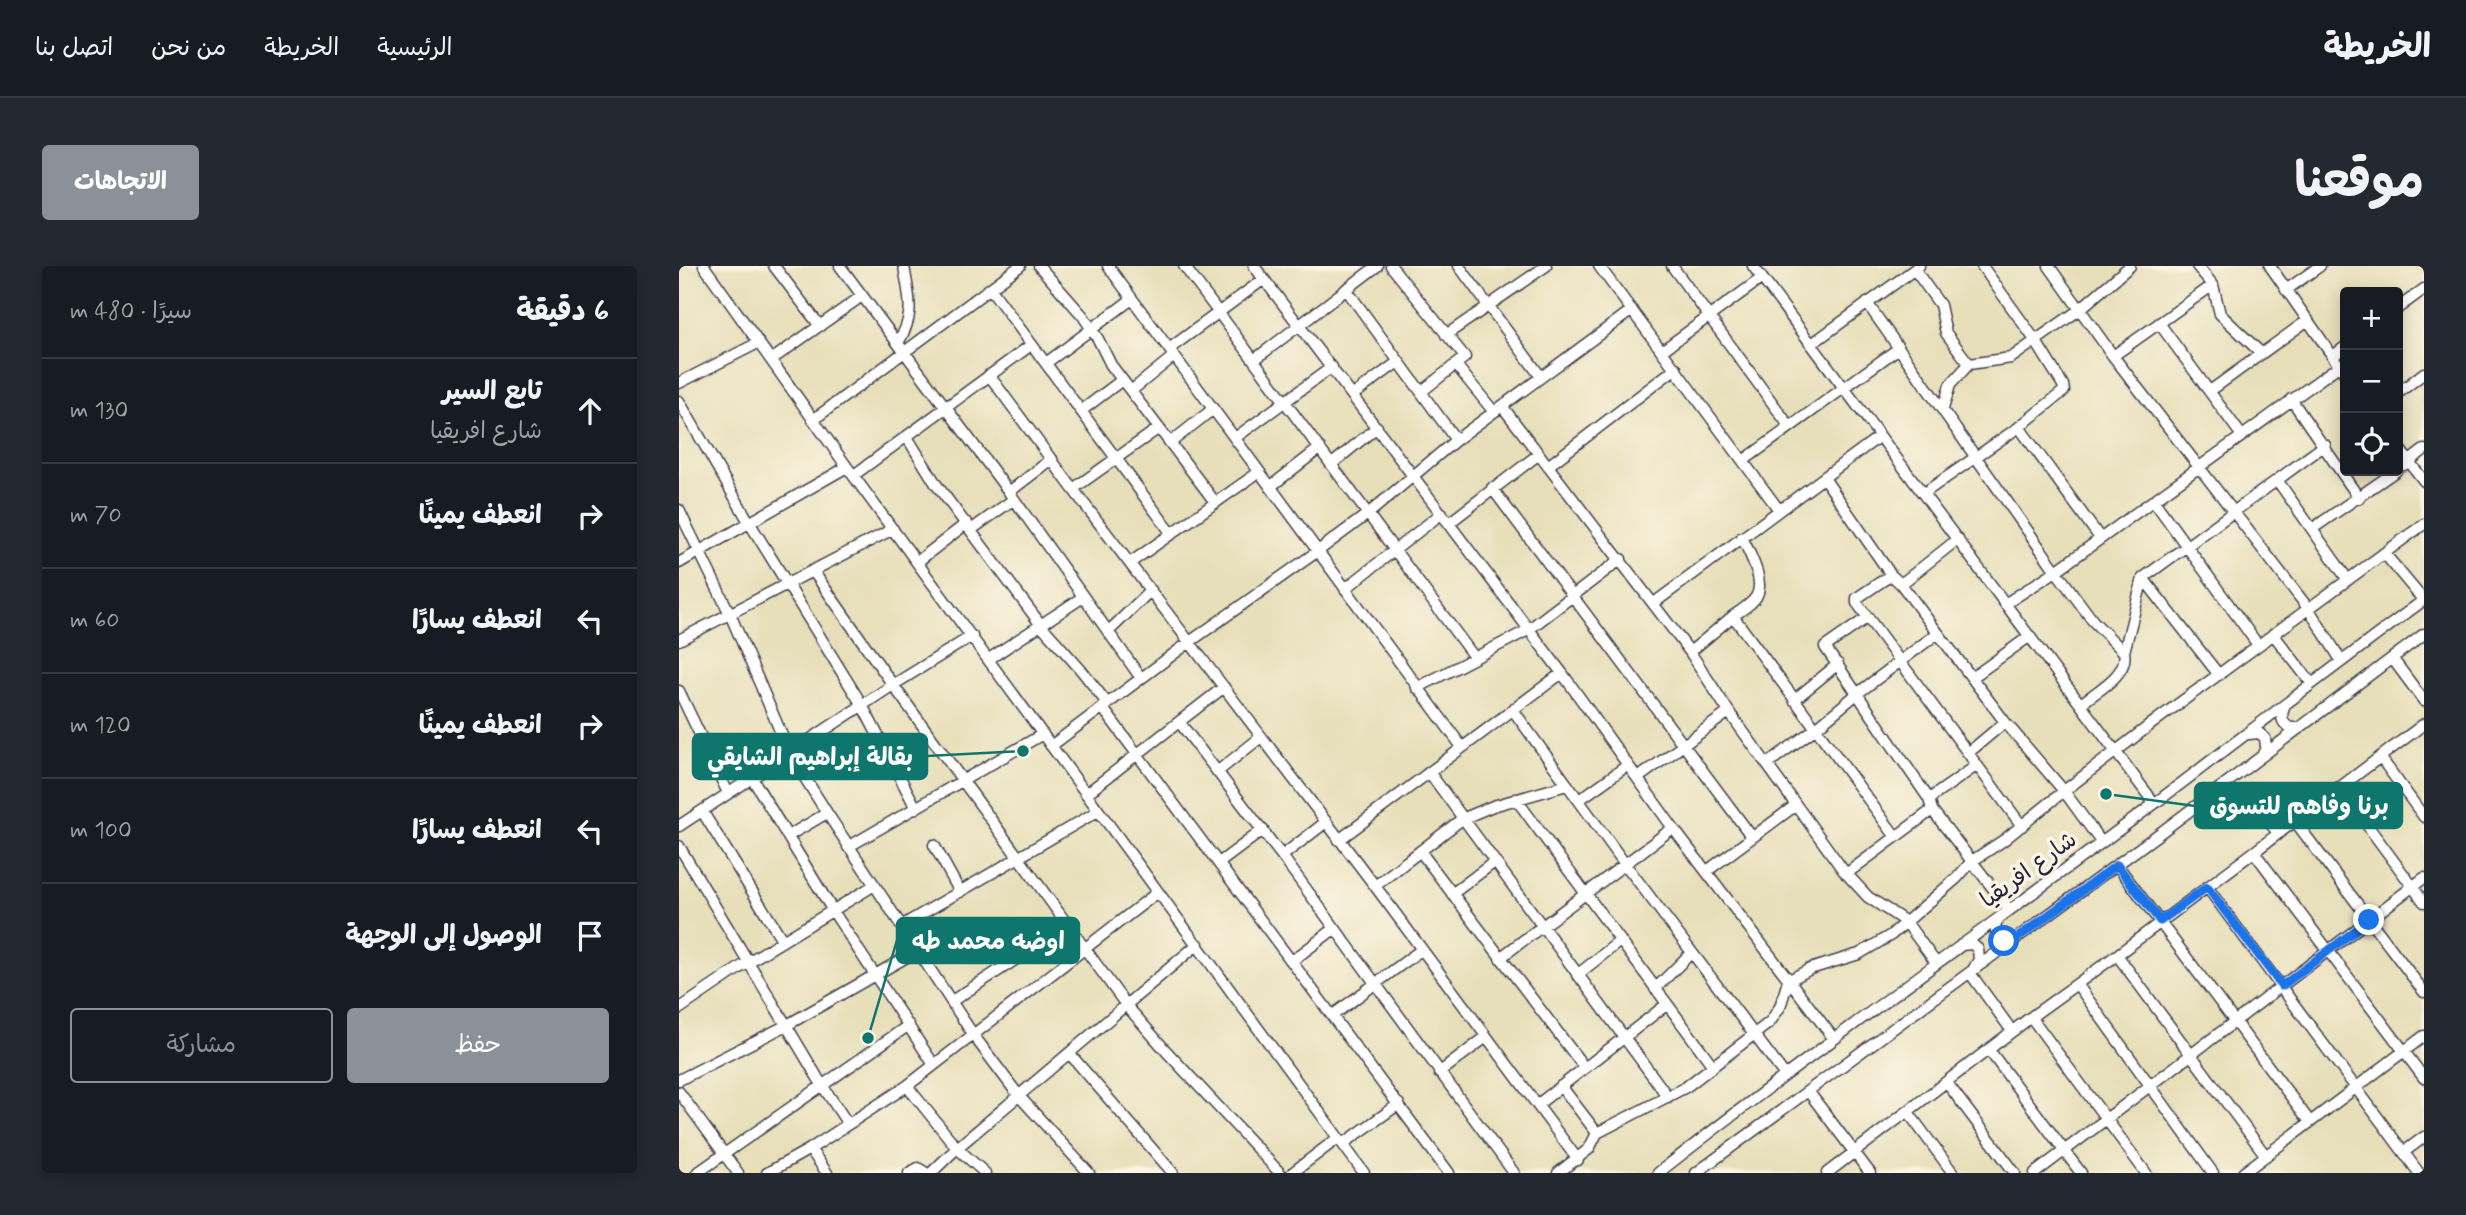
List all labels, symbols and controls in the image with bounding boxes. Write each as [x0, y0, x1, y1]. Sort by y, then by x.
text: الخريطة [2324, 26, 2431, 70]
text: اتصل بنا [35, 33, 113, 64]
text: من نحن [151, 33, 226, 64]
text: الخريطة [264, 33, 339, 64]
text: الرئيسية [377, 33, 453, 64]
button: الاتجاهات [42, 145, 199, 220]
text: موقعنا [2294, 150, 2424, 215]
map controls [2340, 287, 2403, 476]
button: + [2340, 287, 2403, 350]
text: 6 دقيقة [516, 292, 609, 331]
text: سيرًا · 480 m [70, 297, 192, 327]
button: − [2340, 350, 2403, 413]
text: تابع السير [442, 375, 542, 409]
icon: ahead [571, 392, 609, 430]
text: 130 m [70, 396, 128, 426]
button: locate [2340, 413, 2403, 476]
text: شارع افريقيا [430, 417, 542, 447]
icon: right [571, 497, 609, 535]
text: انعطف يمينًا [419, 499, 542, 533]
text: 70 m [70, 501, 122, 531]
icon: left [571, 602, 609, 640]
text: انعطف يسارًا [412, 604, 542, 638]
text: 60 m [70, 606, 119, 636]
icon: right [571, 707, 609, 745]
text: انعطف يمينًا [419, 709, 542, 743]
text: 120 m [70, 711, 131, 741]
callout: بقالة إبراهيم الشايقي [693, 734, 927, 779]
text: بقالة إبراهيم الشايقي [707, 743, 913, 778]
callout: برنا وفاهم للتسوق [2195, 783, 2402, 828]
text: برنا وفاهم للتسوق [2209, 792, 2389, 824]
icon: left [571, 812, 609, 850]
text: انعطف يسارًا [412, 814, 542, 848]
text: 100 m [70, 816, 132, 846]
street label: شارع افريقيا [1975, 826, 2083, 916]
route end [2353, 904, 2384, 935]
icon: arrive [571, 917, 609, 955]
callout: اوضه محمد طه [897, 918, 1079, 963]
text: الوصول إلى الوجهة [345, 919, 542, 953]
route start [1988, 925, 2019, 956]
text: اوضه محمد طه [911, 927, 1065, 958]
button: مشاركة [70, 1008, 333, 1083]
button: حفظ [347, 1008, 609, 1083]

